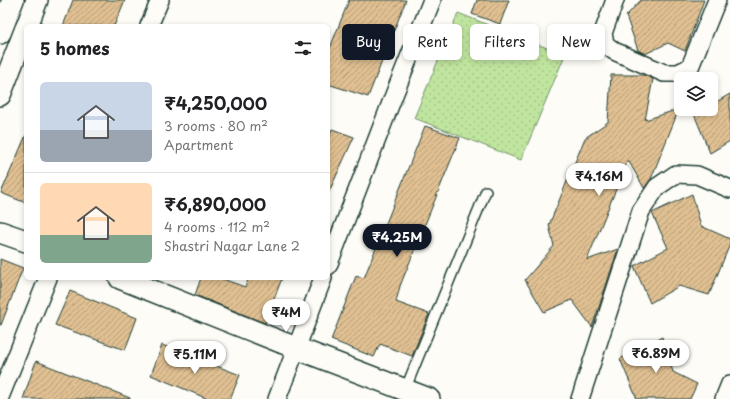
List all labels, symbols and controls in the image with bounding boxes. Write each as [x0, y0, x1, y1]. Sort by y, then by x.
chip: Buy [342, 24, 395, 60]
chip: Rent [403, 24, 462, 60]
chip: Filters [470, 24, 539, 60]
chip: New [547, 24, 605, 60]
text: 5 homes [40, 35, 110, 61]
icon: filters [292, 37, 314, 59]
map controls [674, 72, 718, 116]
button: layers [674, 72, 718, 116]
text: ₹4,250,000 [164, 90, 267, 116]
icon: home [72, 98, 120, 146]
text: 3 rooms · 80 m² [164, 116, 268, 135]
text: Apartment [164, 135, 233, 154]
pin: ₹4.16M [566, 163, 632, 197]
text: ₹4.16M [575, 166, 623, 185]
text: ₹6,890,000 [164, 191, 266, 217]
icon: home [72, 199, 120, 247]
text: 4 rooms · 112 m² [164, 217, 270, 236]
pin: ₹4.25M [364, 224, 430, 258]
text: ₹4.25M [372, 227, 422, 246]
text: Shastri Nagar Lane 2 [164, 236, 300, 255]
pin: ₹4M [267, 299, 305, 333]
text: ₹4M [271, 302, 301, 321]
pin: ₹6.89M [623, 340, 689, 374]
pin: ₹5.11M [162, 341, 228, 375]
text: ₹6.89M [631, 343, 681, 362]
text: ₹5.11M [173, 344, 217, 363]

